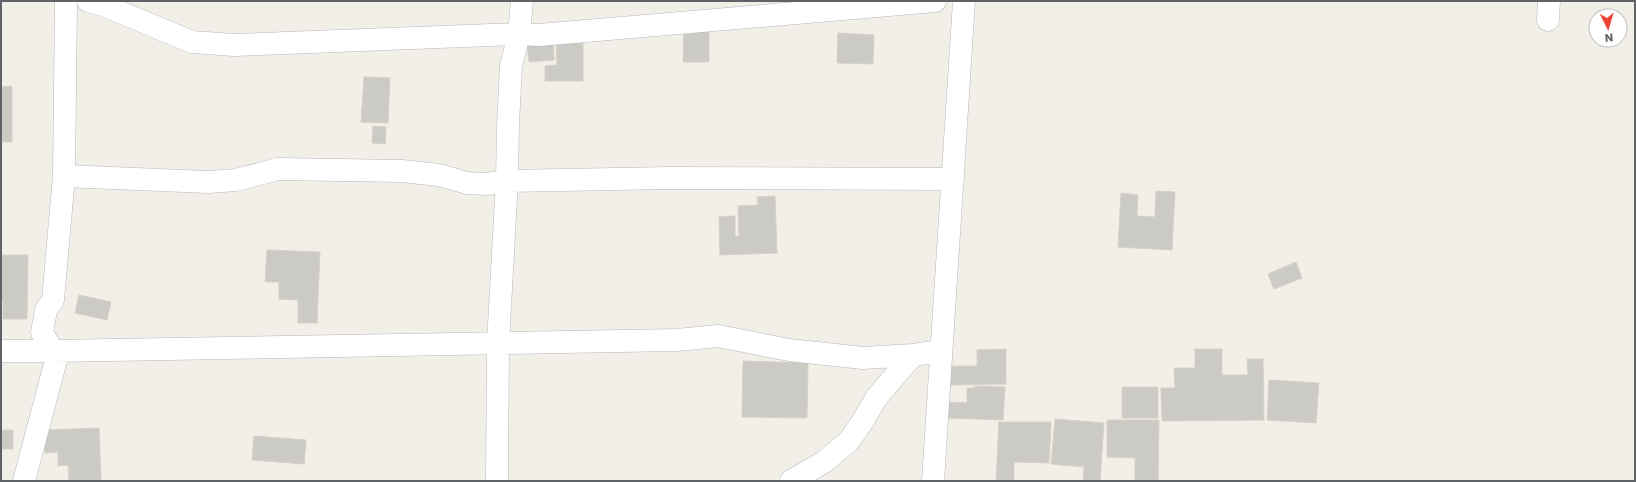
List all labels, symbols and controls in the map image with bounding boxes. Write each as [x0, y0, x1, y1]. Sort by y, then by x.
north arrow [1588, 8, 1628, 48]
text: N [1604, 30, 1614, 46]

